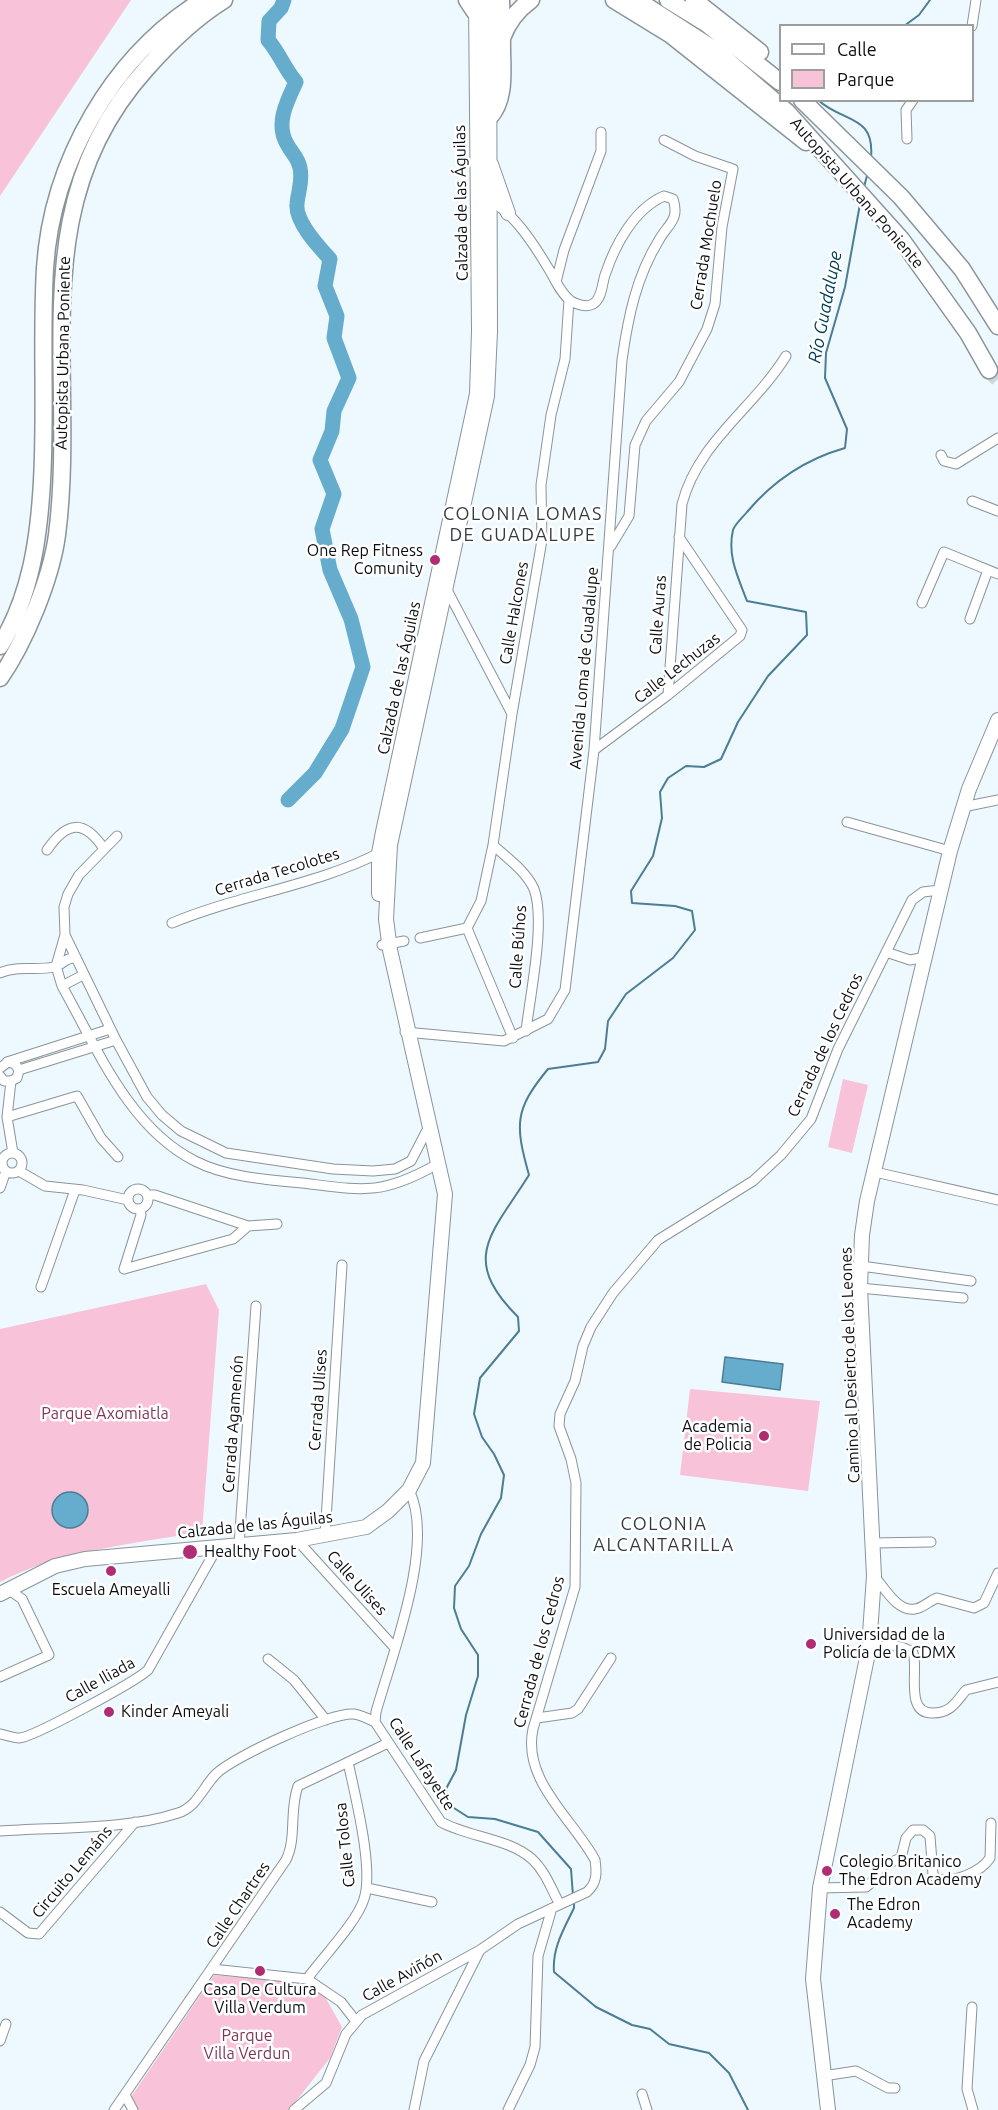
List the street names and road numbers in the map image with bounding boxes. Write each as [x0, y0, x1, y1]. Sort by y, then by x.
street label: Autopista Urbana Poniente [786, 114, 928, 272]
street label: Calzada de las Águilas [450, 125, 472, 281]
street label: Cerrada Mochuelo [686, 179, 726, 311]
street label: Autopista Urbana Poniente [52, 256, 74, 450]
street label: Calle Halcones [496, 560, 532, 666]
street label: Avenida Loma de Guadalupe [566, 566, 602, 770]
street label: Calle Auras [646, 575, 670, 655]
street label: Calzada de las Águilas [373, 600, 425, 756]
street label: Calle Lechuzas [630, 628, 724, 708]
street label: Cerrada Tecolotes [212, 844, 342, 900]
street label: Calle Búhos [506, 905, 530, 989]
street label: Cerrada de los Cedros [783, 970, 867, 1120]
street label: Camino al Desierto de los Leones [836, 1247, 864, 1483]
street label: Cerrada Ulises [305, 1348, 331, 1452]
street label: Cerrada Agamenón [219, 1354, 247, 1494]
street label: Calzada de las Águilas [176, 1507, 334, 1543]
street label: Calle Ulises [323, 1547, 391, 1619]
street label: Cerrada de los Cedros [509, 1574, 569, 1730]
street label: Calle Iliada [62, 1653, 138, 1707]
street label: Calle Lafayette [385, 1714, 459, 1814]
street label: Calle Tolosa [331, 1802, 359, 1888]
street label: Circuito Lemáns [28, 1822, 116, 1922]
street label: Calle Chartres [202, 1858, 274, 1952]
street label: Calle Aviñón [359, 1946, 445, 2006]

